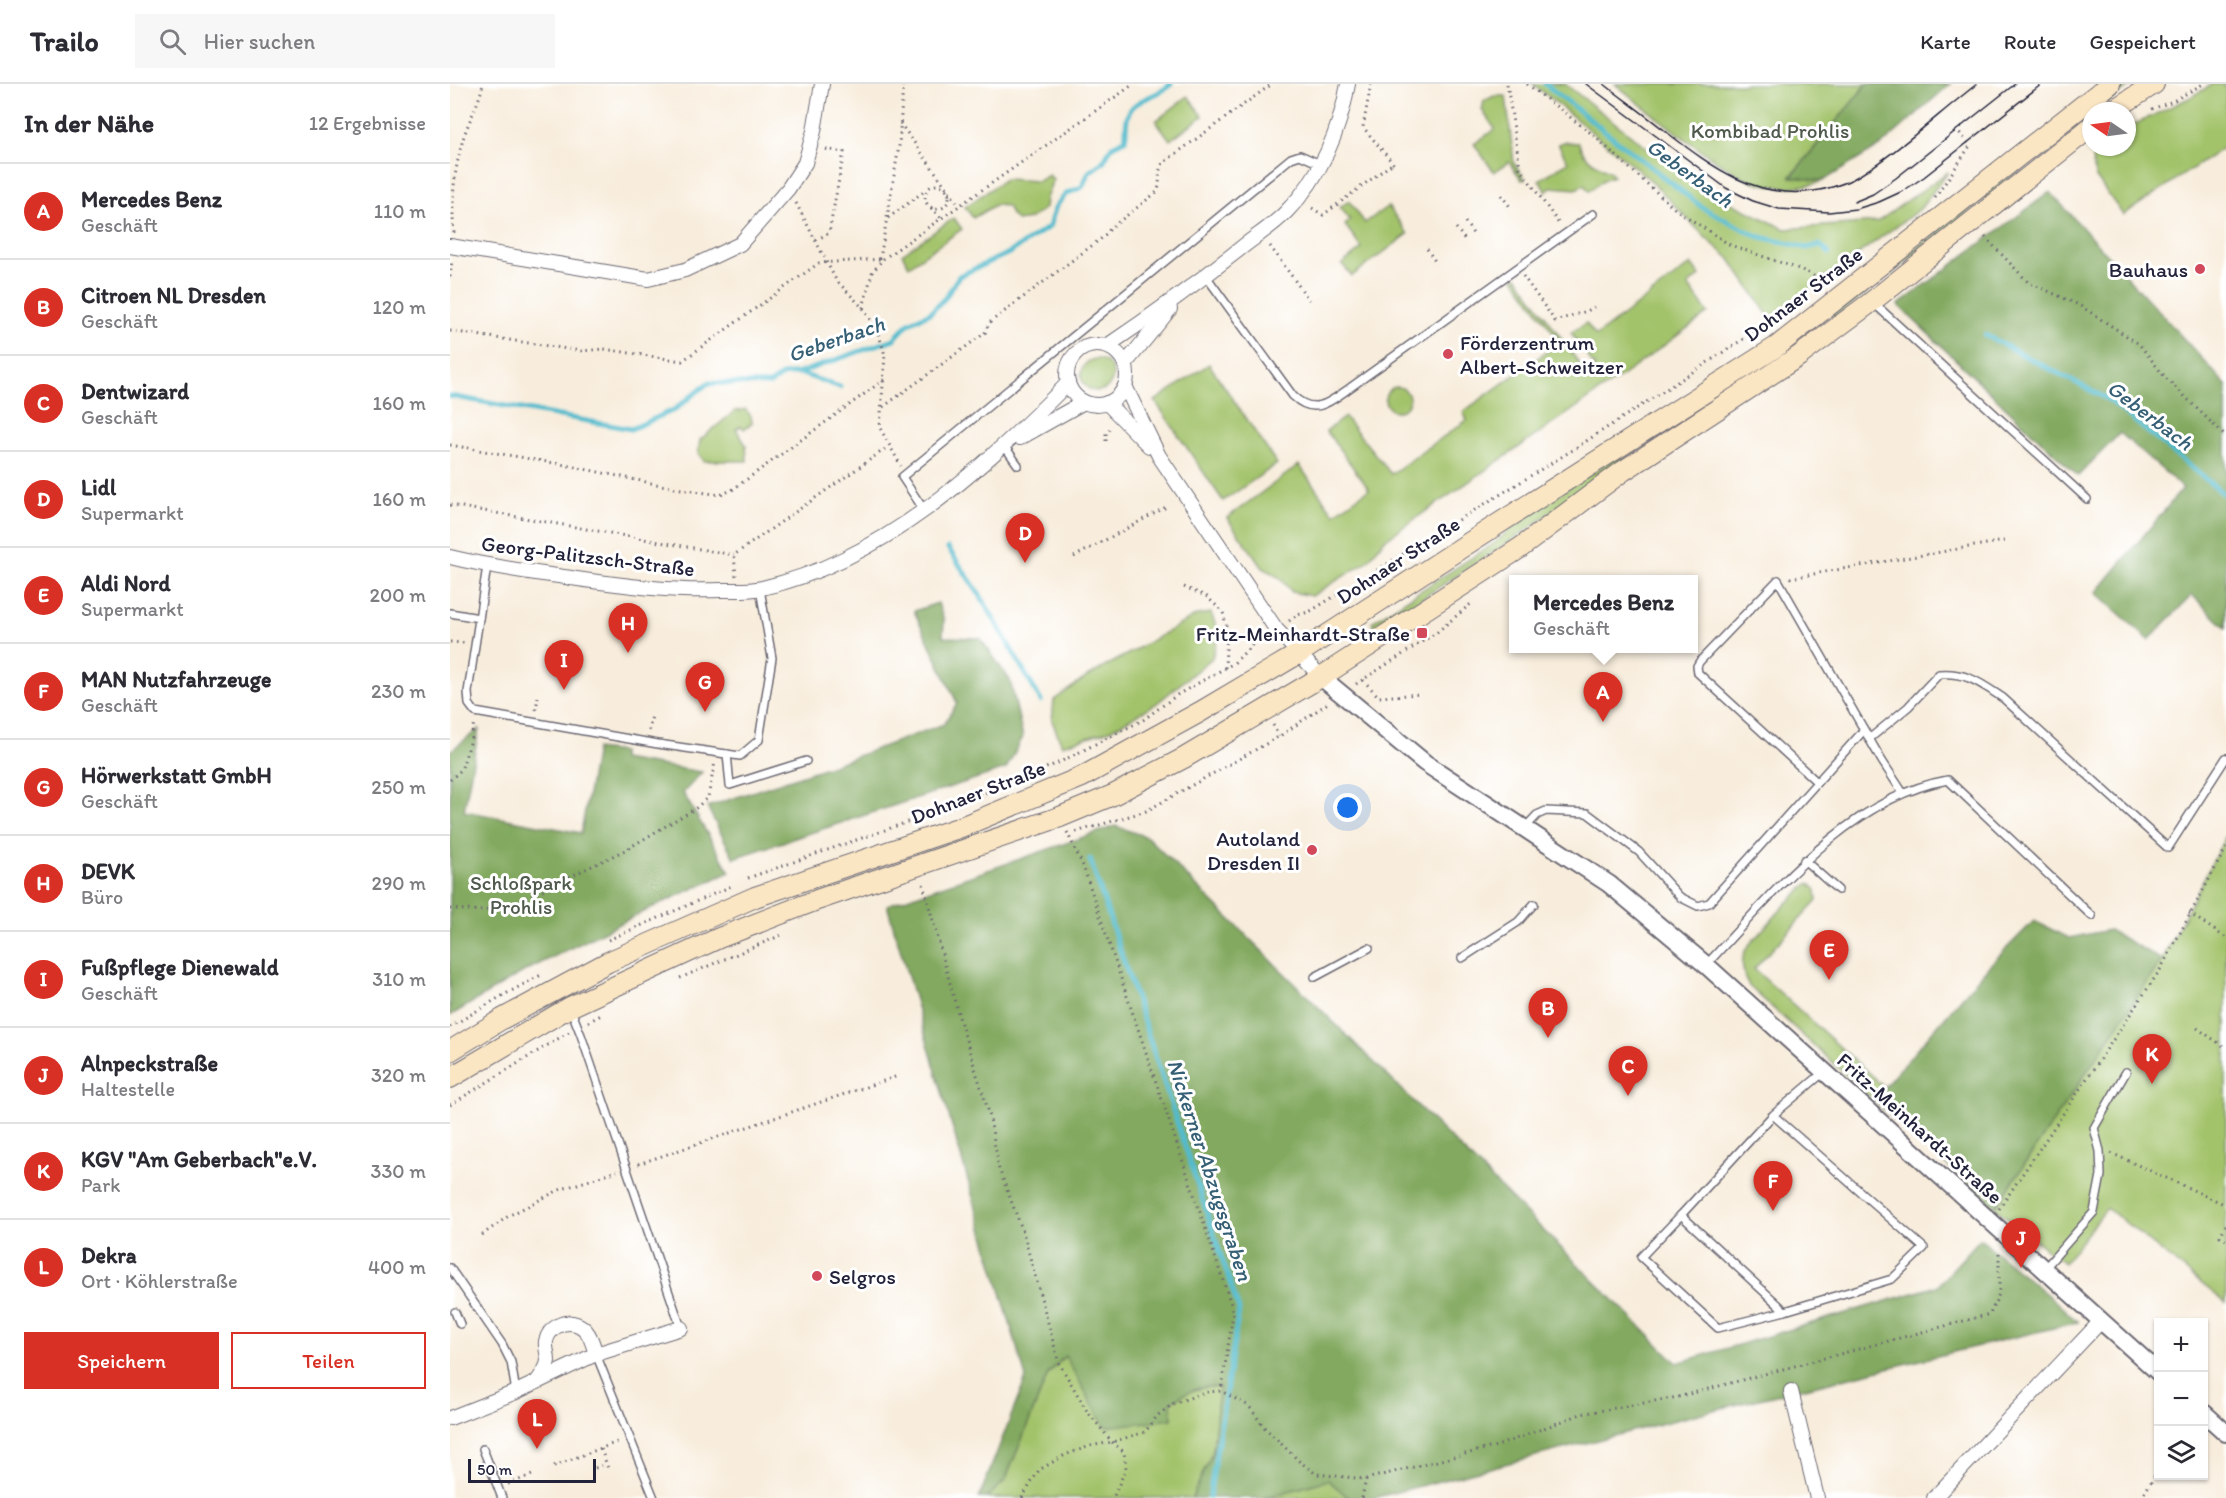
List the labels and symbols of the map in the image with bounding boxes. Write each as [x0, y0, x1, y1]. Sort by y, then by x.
north arrow [2082, 102, 2136, 156]
park label: Kombibad Prohlis [1691, 118, 1849, 143]
water label: Geberbach [1641, 133, 1739, 214]
street label: Dohnaer Straße [1739, 241, 1867, 347]
place label: Bauhaus [2109, 257, 2188, 282]
marker: Bauhaus [2193, 262, 2207, 276]
water label: Geberbach [784, 310, 889, 368]
place label: Förderzentrum Albert-Schweitzer [1460, 330, 1624, 379]
marker: Förderzentrum Albert-Schweitzer [1441, 347, 1455, 361]
water label: Geberbach [2102, 374, 2199, 456]
street label: Dohnaer Straße [1332, 511, 1464, 609]
pin: D [1006, 514, 1044, 563]
street label: Georg-Palitzsch-Straße [480, 531, 696, 581]
pin: H [608, 604, 648, 653]
place label: Fritz-Meinhardt-Straße [1196, 621, 1410, 646]
marker: Fritz-Meinhardt-Straße [1415, 626, 1429, 640]
pin: I [544, 640, 584, 690]
pin: G [686, 662, 724, 712]
pin: A [1584, 672, 1622, 722]
street label: Dohnaer Straße [907, 755, 1049, 829]
your location [1333, 793, 1362, 822]
place label: Autoland Dresden II [1207, 826, 1300, 875]
marker: Autoland Dresden II [1305, 843, 1319, 857]
park label: Schloßpark Prohlis [470, 870, 572, 919]
pin: E [1810, 930, 1848, 980]
pin: B [1528, 988, 1568, 1038]
pin: K [2132, 1034, 2172, 1084]
pin: C [1608, 1046, 1648, 1096]
street label: Fritz-Meinhardt-Straße [1832, 1047, 2008, 1209]
water label: Nickerner Abzugsgraben [1161, 1056, 1259, 1285]
pin: F [1754, 1162, 1792, 1211]
pin: J [2002, 1218, 2040, 1268]
place label: Selgros [829, 1264, 896, 1289]
marker: Selgros [810, 1269, 824, 1283]
pin: L [518, 1400, 556, 1449]
scale bar [468, 1456, 596, 1484]

